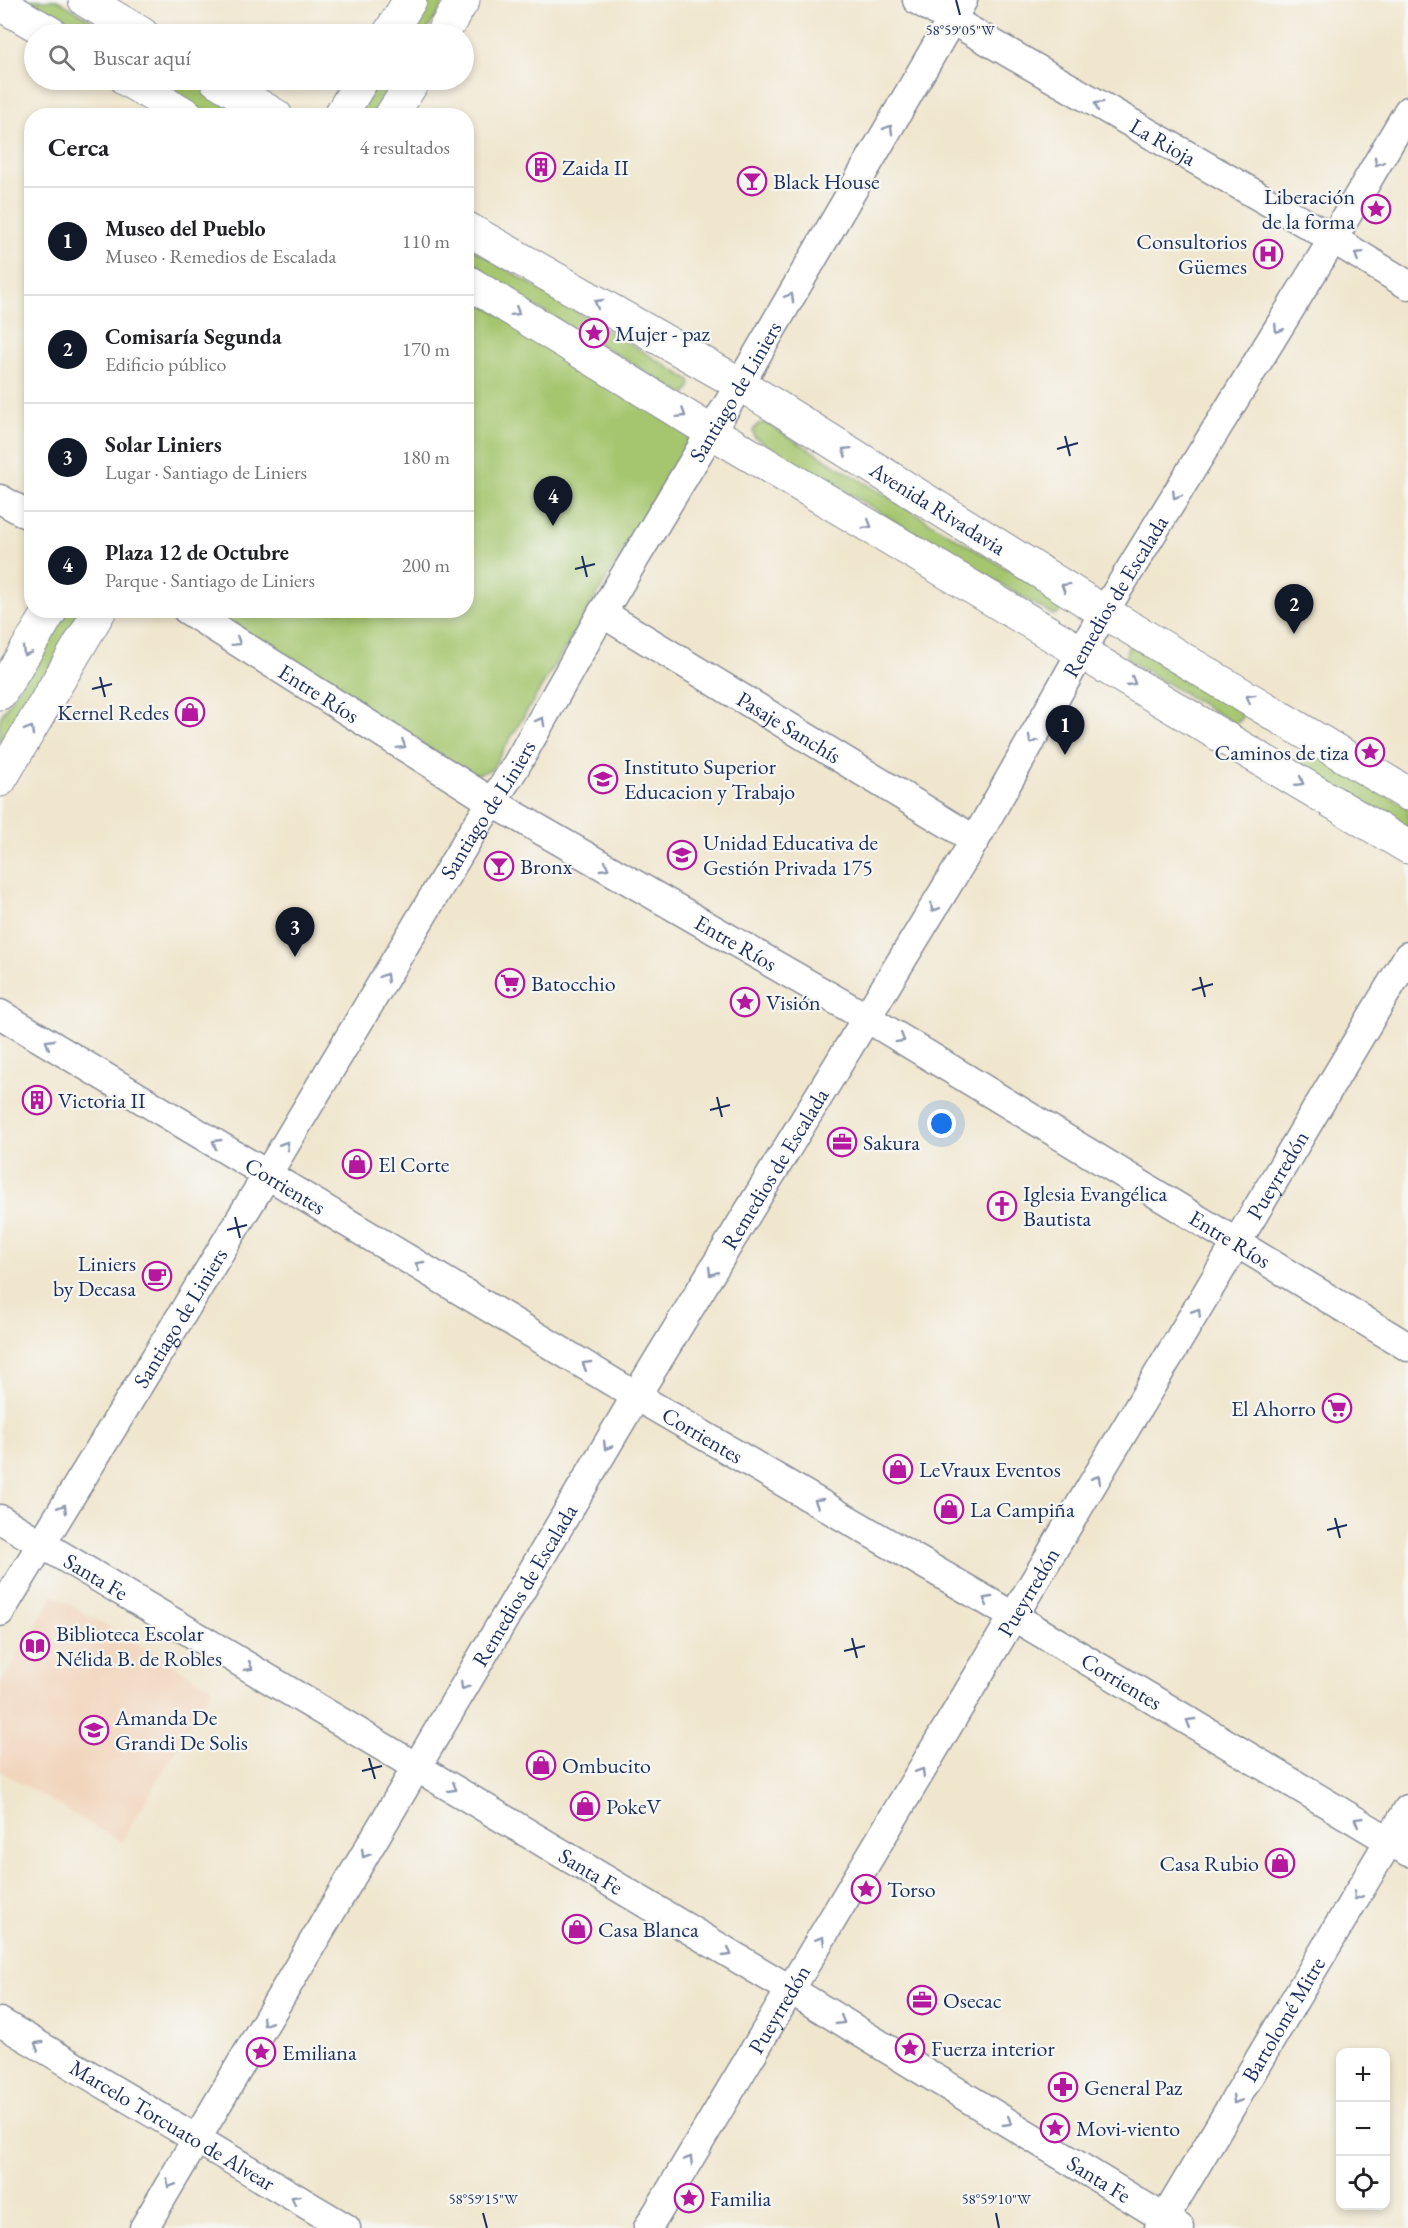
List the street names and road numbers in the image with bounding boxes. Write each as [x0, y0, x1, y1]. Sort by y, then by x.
street label: La Rioja [1125, 111, 1202, 172]
street label: Santiago de Liniers [682, 316, 788, 467]
street label: Avenida Rivadavia [863, 454, 1011, 562]
street label: Remedios de Escalada [1056, 510, 1175, 683]
street label: Entre Ríos [273, 657, 365, 730]
street label: Pasaje Sanchís [731, 684, 846, 770]
street label: Santiago de Liniers [433, 735, 542, 885]
street label: Entre Ríos [689, 908, 782, 978]
street label: Remedios de Escalada [715, 1083, 835, 1255]
street label: Pueyrredón [1240, 1125, 1316, 1225]
street label: Corrientes [239, 1150, 331, 1221]
street label: Entre Ríos [1184, 1203, 1276, 1275]
street label: Santiago de Liniers [126, 1242, 234, 1393]
street label: Corrientes [656, 1400, 748, 1470]
street label: Remedios de Escalada [465, 1499, 584, 1672]
street label: Pueyrredón [991, 1542, 1066, 1642]
street label: Santa Fe [59, 1546, 134, 1607]
street label: Corrientes [1076, 1646, 1167, 1717]
street label: Santa Fe [553, 1841, 629, 1902]
street label: Bartolomé Mitre [1235, 1951, 1332, 2087]
street label: Pueyrredón [741, 1959, 817, 2059]
street label: Marcelo Torcuato de Alvear [65, 2053, 281, 2198]
street label: Santa Fe [1062, 2148, 1137, 2210]

